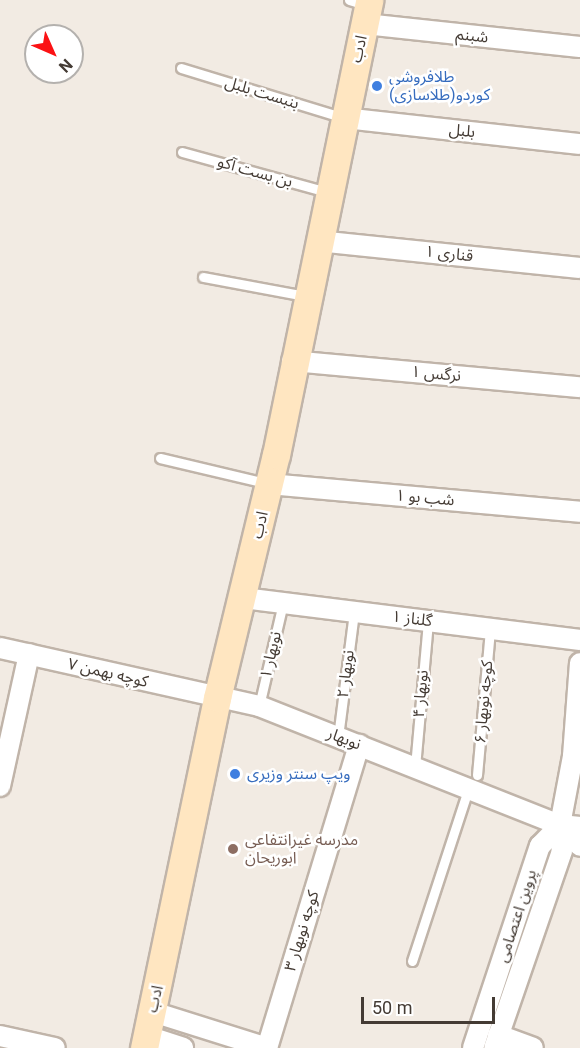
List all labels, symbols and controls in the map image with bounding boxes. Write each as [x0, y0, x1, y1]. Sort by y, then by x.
north arrow [24, 24, 84, 84]
street label: شبنم [455, 25, 489, 47]
street label: ادب [347, 34, 371, 64]
text: N [55, 55, 76, 76]
place label: طلافروشی کوردو(طلاسازی) [389, 67, 490, 105]
street label: بنبست بلبل [223, 73, 301, 113]
marker: طلافروشی کوردو(طلاسازی) [370, 79, 384, 93]
street label: بلبل [448, 120, 476, 142]
street label: بن بست آکو [215, 152, 295, 192]
street label: قناری ۱ [424, 242, 474, 266]
street label: نرگس ۱ [410, 362, 462, 386]
street label: شب بو ۱ [395, 486, 455, 510]
street label: ادب [248, 510, 272, 540]
street label: گلناز ۱ [391, 607, 433, 631]
street label: نوبهار ۱ [256, 629, 286, 681]
street label: نوبهار ۲ [334, 649, 358, 699]
street label: کوچه بهمن ۷ [66, 654, 150, 692]
street label: کوچه نوبهار ۶ [471, 660, 497, 744]
street label: نوبهار ۴ [409, 669, 433, 719]
street label: نوبهار [324, 724, 364, 754]
place label: ویپ سنتر وزیری [247, 764, 351, 784]
marker: ویپ سنتر وزیری [228, 767, 242, 781]
place label: مدرسه غیرانتفاعی ابوریحان [245, 830, 358, 868]
marker: مدرسه غیرانتفاعی ابوریحان [226, 842, 240, 856]
street label: پروین اعتصامی [493, 867, 541, 965]
street label: کوچه نوبهار ۳ [281, 888, 323, 974]
street label: ادب [143, 984, 167, 1014]
scale bar [364, 985, 498, 1023]
text: 50 m [372, 997, 412, 1018]

